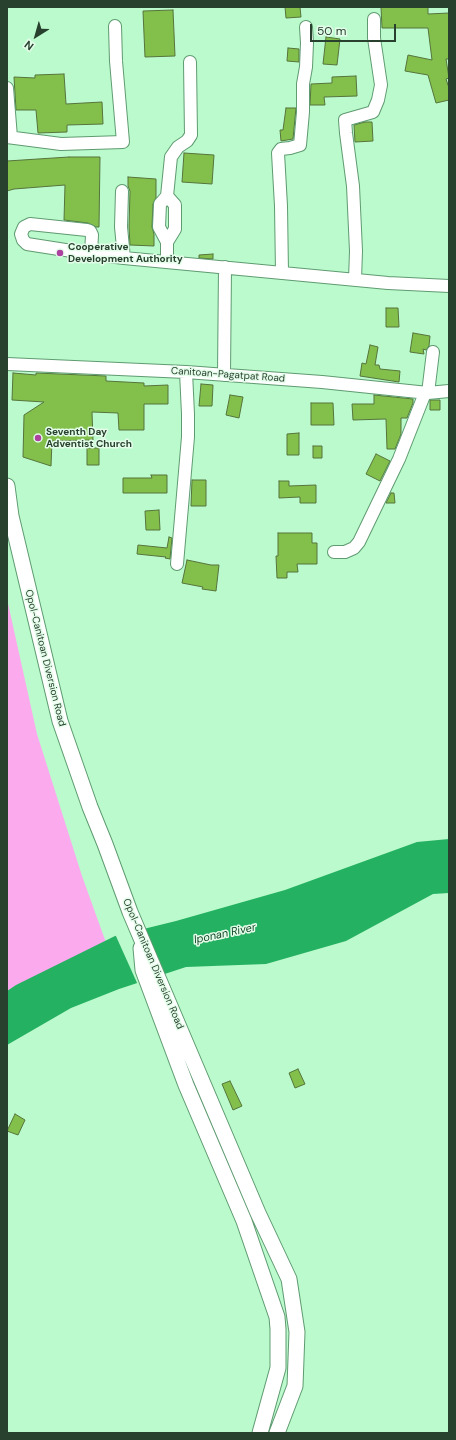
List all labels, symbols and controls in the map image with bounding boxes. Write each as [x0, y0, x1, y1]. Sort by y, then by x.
north arrow [16, 16, 56, 56]
scale bar [312, 16, 398, 42]
text: 50 m [317, 23, 346, 39]
text: N [21, 38, 36, 54]
place label: Cooperative Development Authority [68, 241, 183, 264]
marker: Cooperative Development Authority [55, 248, 65, 258]
street label: Canitoan-Pagatpat Road [171, 365, 285, 385]
place label: Seventh Day Adventist Church [46, 426, 132, 450]
marker: Seventh Day Adventist Church [33, 433, 43, 443]
street label: Opol-Canitoan Diversion Road [22, 588, 68, 728]
street label: Opol-Canitoan Diversion Road [120, 897, 186, 1031]
water label: Iponan River [193, 921, 257, 947]

